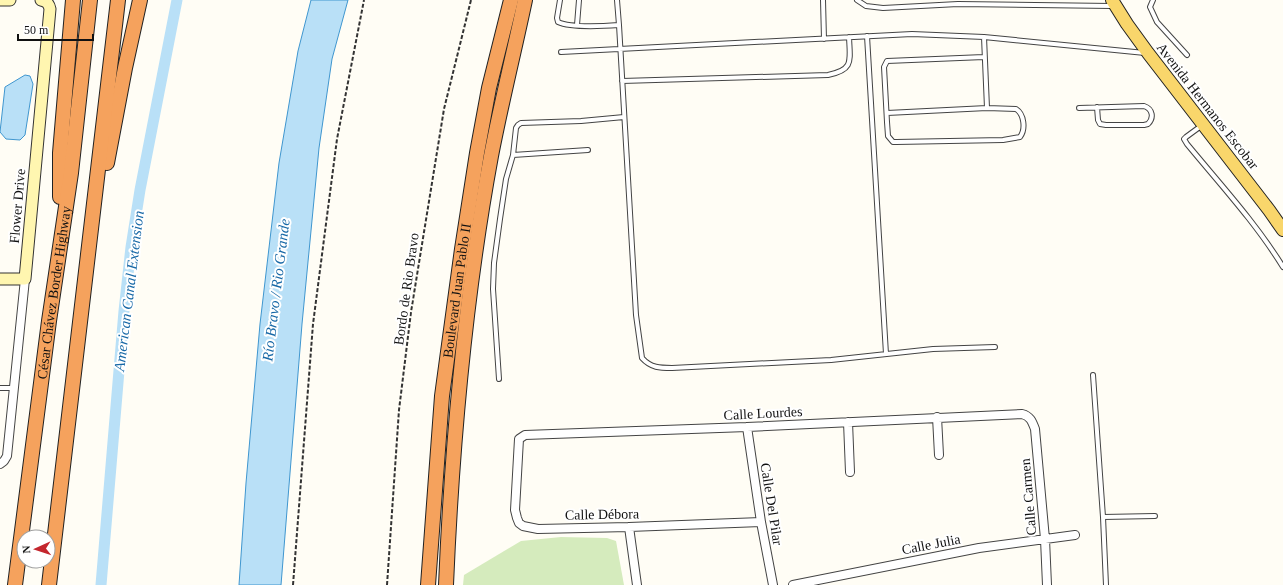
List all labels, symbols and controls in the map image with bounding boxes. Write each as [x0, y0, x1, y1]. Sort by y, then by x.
scale bar [18, 16, 93, 42]
text: 50 m [24, 23, 49, 37]
street label: Avenida Hermanos Escobar [1154, 40, 1262, 173]
street label: Flower Drive [7, 168, 28, 244]
street label: César Chávez Border Highway [35, 205, 74, 380]
water label: American Canal Extension [111, 210, 147, 373]
water label: Río Bravo / Rio Grande [259, 218, 293, 363]
street label: Boulevard Juan Pablo II [440, 222, 474, 359]
street label: Bordo de Rio Bravo [391, 232, 422, 346]
street label: Calle Lourdes [723, 404, 803, 423]
street label: Calle Carmen [1018, 458, 1039, 536]
street label: Calle Del Pilar [758, 462, 785, 547]
street label: Calle Débora [565, 506, 640, 523]
north arrow [16, 529, 56, 569]
street label: Calle Julia [900, 531, 962, 558]
text: N [20, 545, 32, 554]

